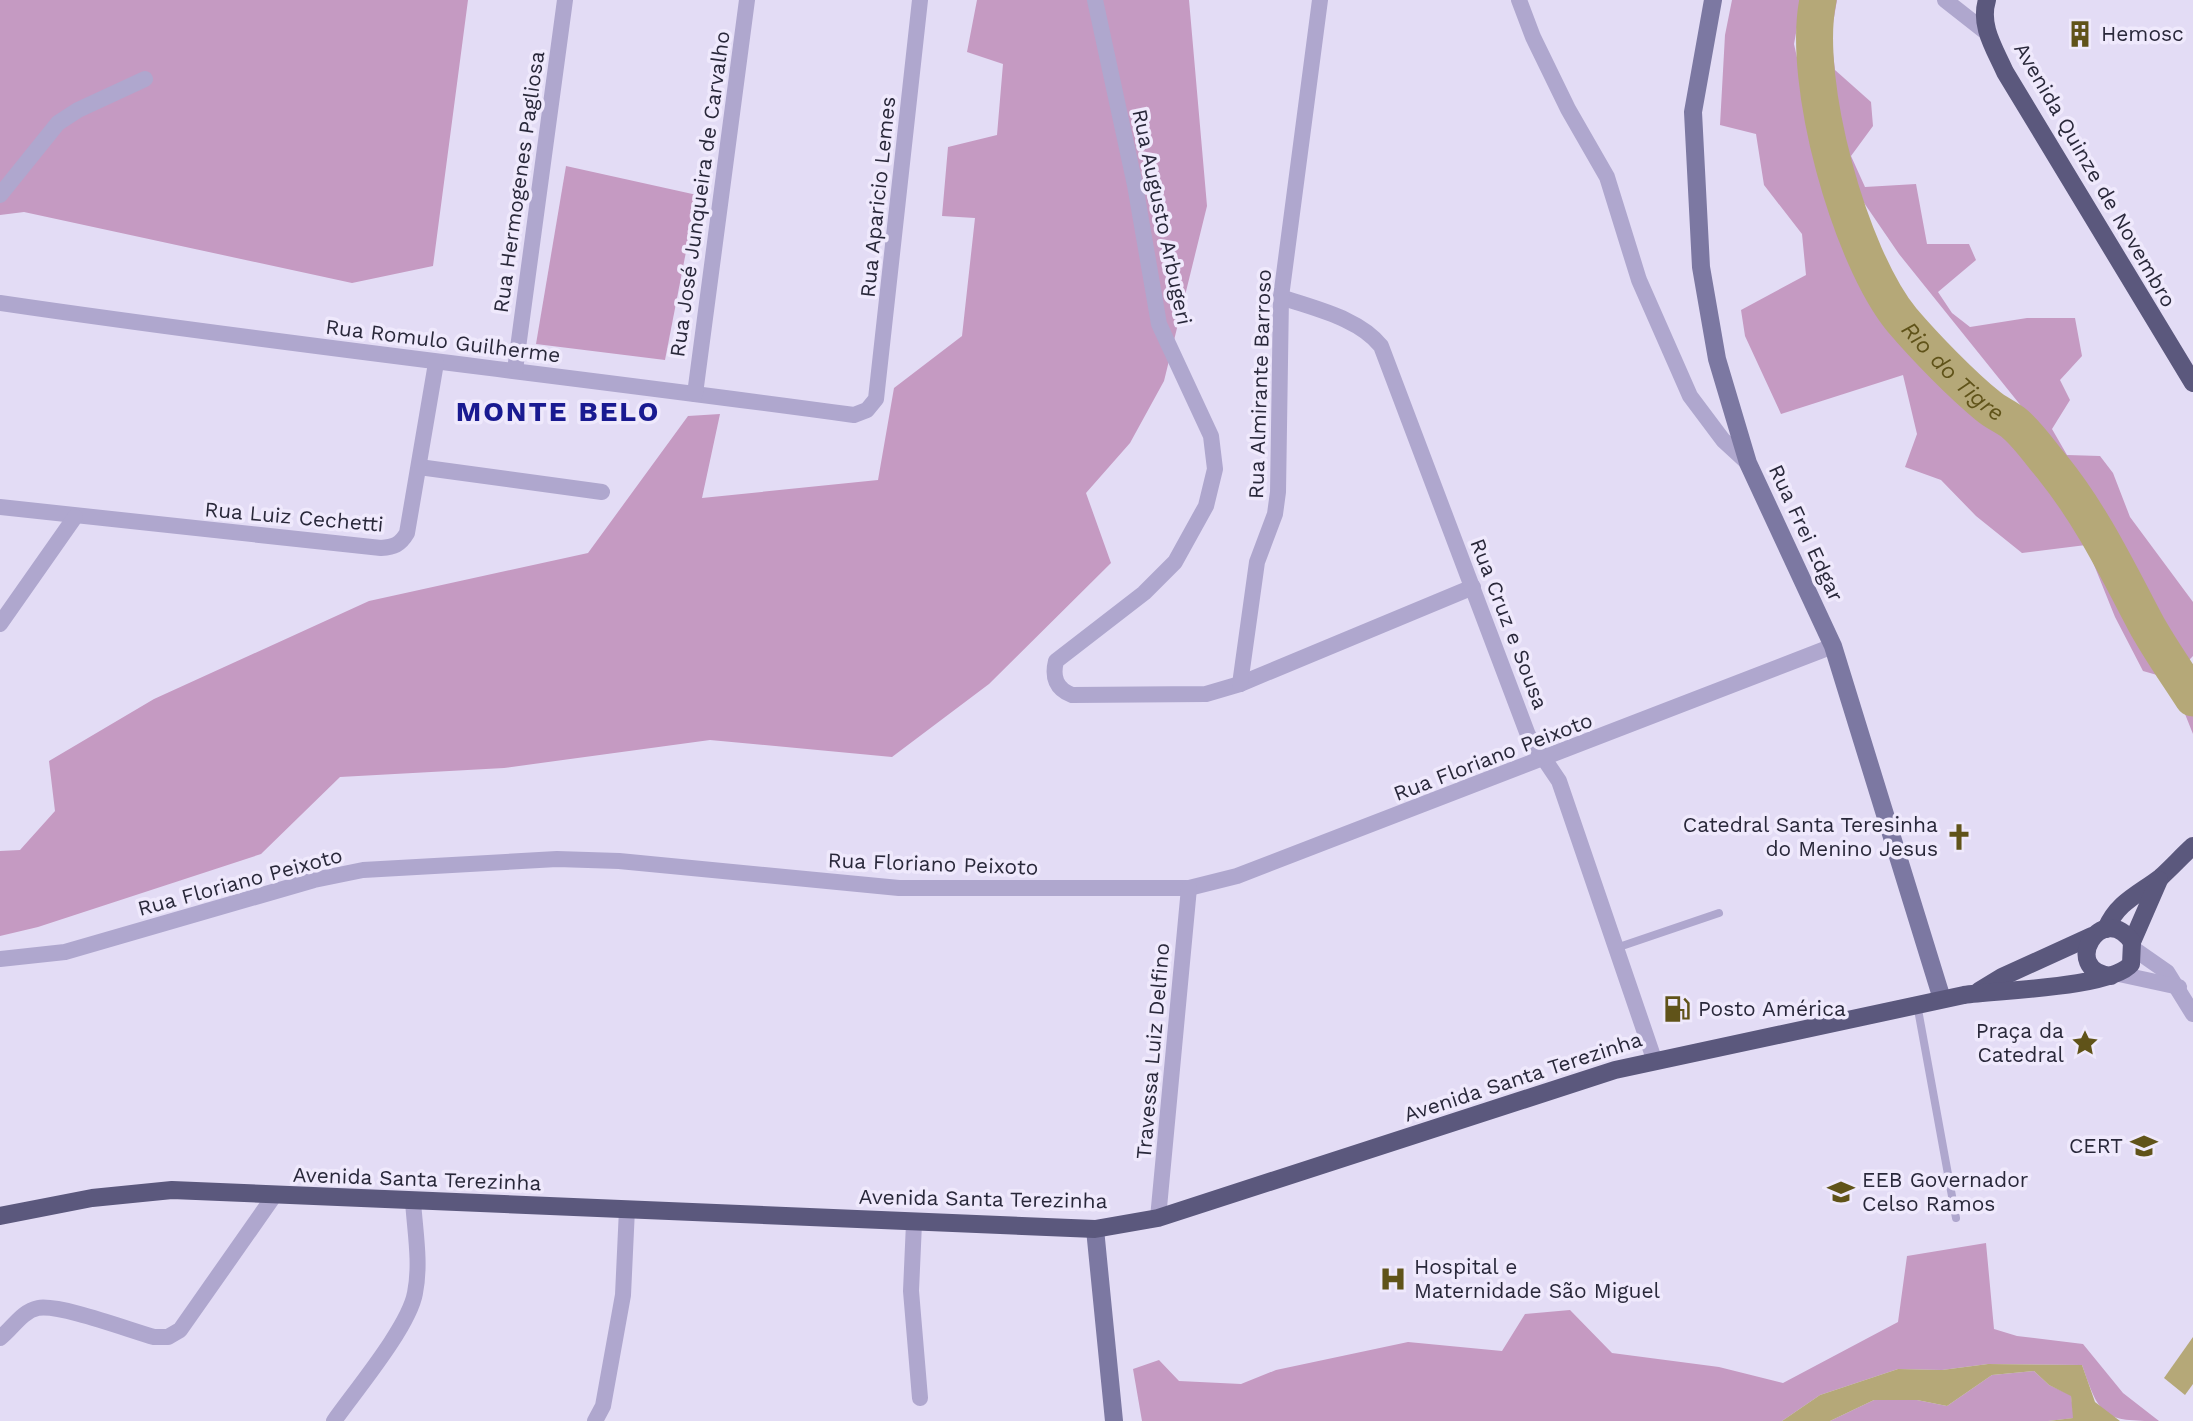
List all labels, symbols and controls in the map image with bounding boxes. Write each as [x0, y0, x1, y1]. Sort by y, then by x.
building icon: Hemosc [2065, 19, 2095, 49]
place label: Hemosc [2101, 21, 2184, 46]
street label: Rua José Junqueira de Carvalho [664, 29, 735, 359]
street label: Avenida Quinze de Novembro [2009, 38, 2182, 312]
street label: Rua Hermogenes Pagliosa [488, 49, 549, 314]
street label: Rua Aparicio Lemes [855, 95, 900, 299]
street label: Rua Augusto Arbugeri [1127, 107, 1198, 327]
street label: Rua Almirante Barroso [1243, 269, 1276, 499]
street label: Rua Romulo Guilherme [324, 314, 562, 367]
water label: Rio do Tigre [1896, 316, 2009, 427]
district label: MONTE BELO [456, 395, 660, 428]
street label: Rua Frei Edgar [1764, 460, 1849, 606]
street label: Rua Luiz Cechetti [204, 496, 385, 537]
street label: Rua Cruz e Sousa [1465, 535, 1554, 713]
street label: Rua Floriano Peixoto [1390, 707, 1596, 806]
place label: Catedral Santa Teresinha do Menino Jesus [1683, 812, 1938, 861]
church icon: Catedral Santa Teresinha do Menino Jesus [1944, 822, 1974, 852]
street label: Rua Floriano Peixoto [135, 842, 345, 921]
street label: Rua Floriano Peixoto [827, 847, 1039, 880]
street label: Travessa Luiz Delfino [1131, 942, 1174, 1160]
fuel station icon: Posto América [1662, 994, 1692, 1024]
place label: Posto América [1698, 996, 1846, 1021]
place label: Praça da Catedral [1976, 1018, 2065, 1067]
street label: Avenida Santa Terezinha [1401, 1026, 1645, 1127]
place icon: Praça da Catedral [2070, 1028, 2100, 1058]
school or university icon: CERT [2129, 1131, 2159, 1161]
place label: CERT [2069, 1133, 2123, 1158]
street label: Avenida Santa Terezinha [292, 1162, 542, 1195]
place label: EEB Governador Celso Ramos [1862, 1167, 2029, 1216]
school or university icon: EEB Governador Celso Ramos [1826, 1177, 1856, 1207]
street label: Avenida Santa Terezinha [858, 1184, 1108, 1213]
place label: Hospital e Maternidade São Miguel [1414, 1254, 1661, 1303]
hospital icon: Hospital e Maternidade São Miguel [1378, 1264, 1408, 1294]

